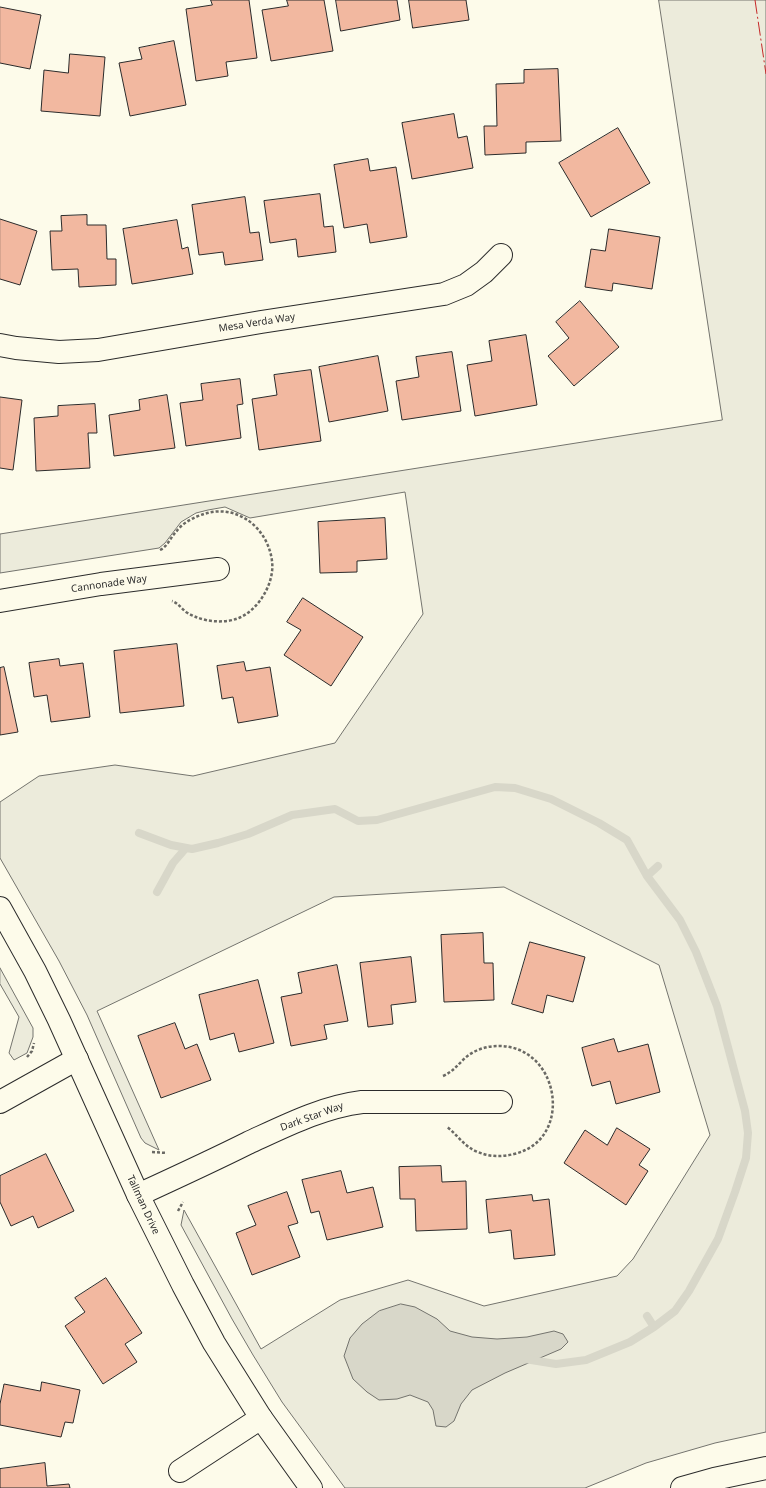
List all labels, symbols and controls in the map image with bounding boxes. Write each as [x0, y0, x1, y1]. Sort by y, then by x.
street label: Mesa Verda Way [218, 311, 296, 335]
street label: Cannonade Way [70, 573, 148, 595]
street label: Dark Star Way [279, 1100, 345, 1134]
street label: Tallman Drive [124, 1173, 162, 1237]

